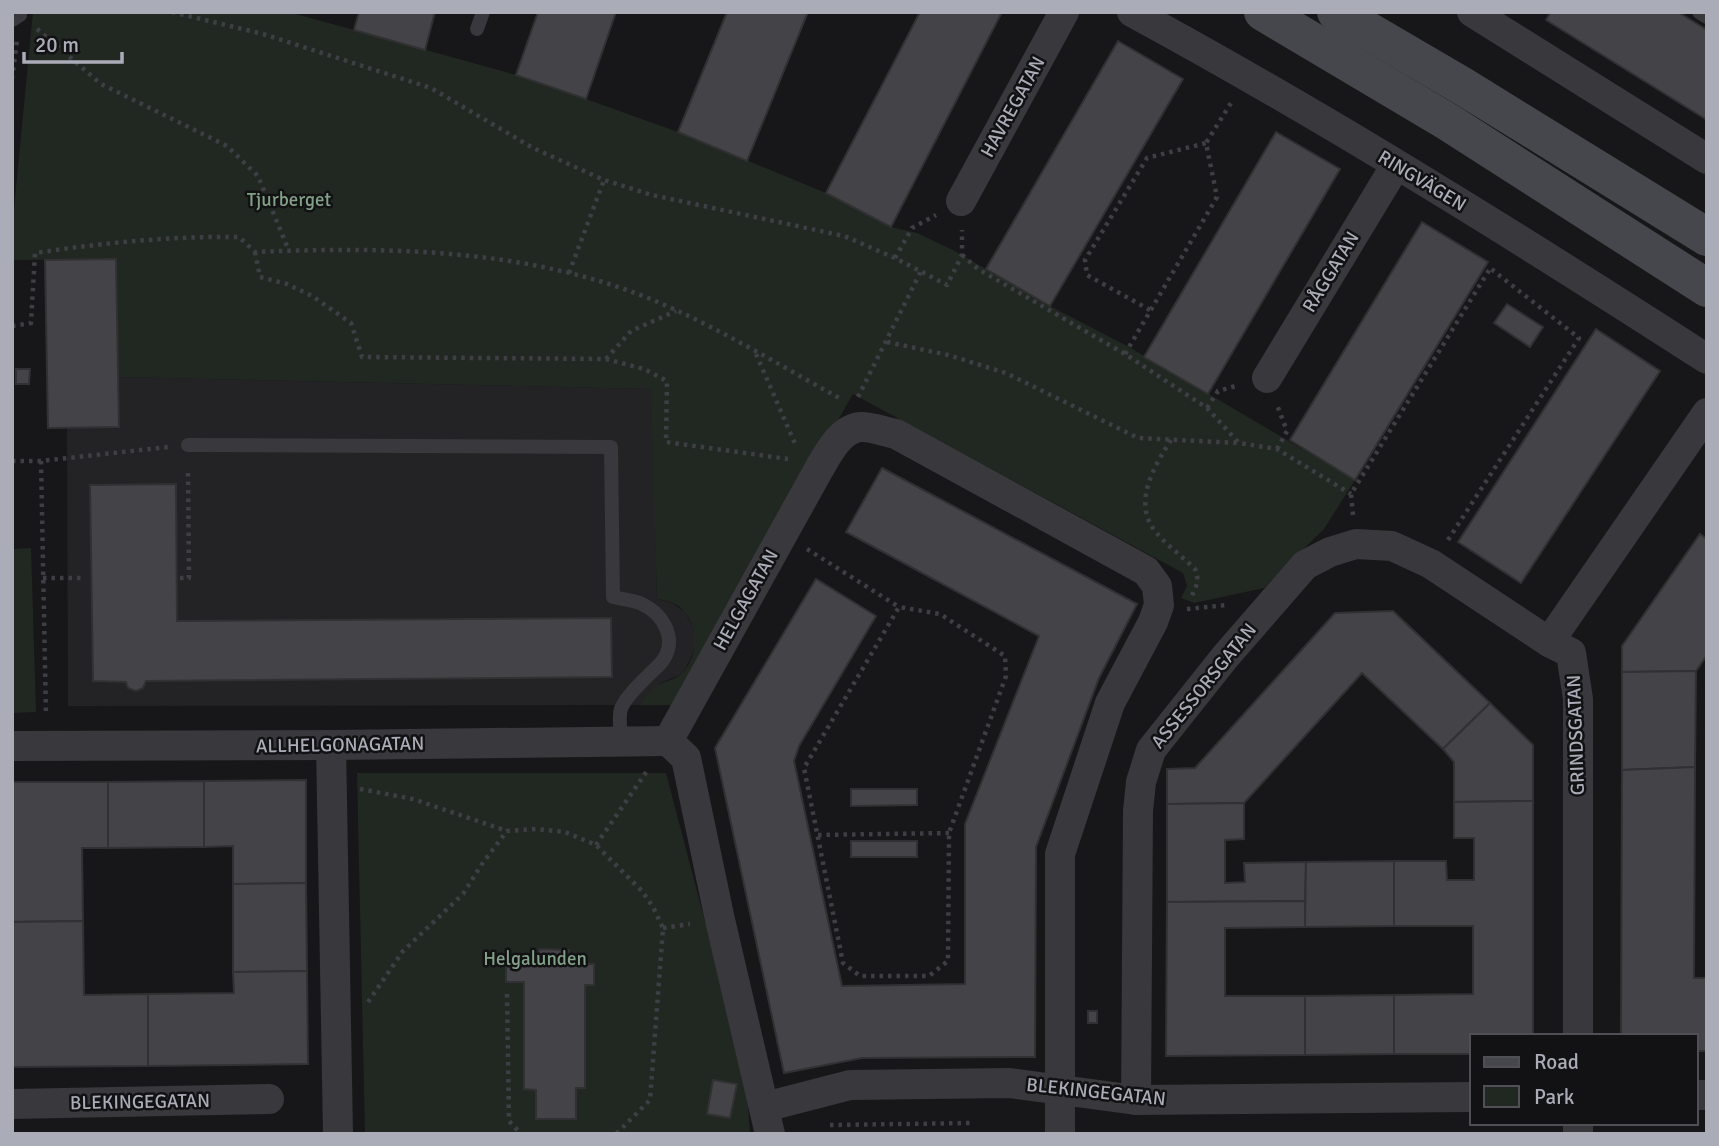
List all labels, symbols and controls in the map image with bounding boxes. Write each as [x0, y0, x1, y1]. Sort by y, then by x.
scale bar [24, 21, 122, 65]
text: 20 m [35, 32, 79, 58]
street label: HAVREGATAN [975, 52, 1051, 162]
street label: RINGVÄGEN [1373, 145, 1471, 217]
park label: Tjurberget [247, 188, 332, 212]
street label: RÅGGATAN [1297, 227, 1365, 317]
street label: HELGAGATAN [708, 545, 784, 655]
street label: ASSESSORSGATAN [1146, 618, 1262, 754]
street label: GRINDSGATAN [1562, 674, 1590, 796]
street label: ALLHELGONAGATAN [256, 732, 424, 758]
park label: Helgalunden [483, 947, 587, 971]
legend [1470, 1034, 1698, 1125]
text: Road [1534, 1049, 1579, 1075]
street label: BLEKINGEGATAN [1025, 1073, 1167, 1111]
text: Park [1534, 1084, 1575, 1110]
street label: BLEKINGEGATAN [70, 1089, 210, 1115]

